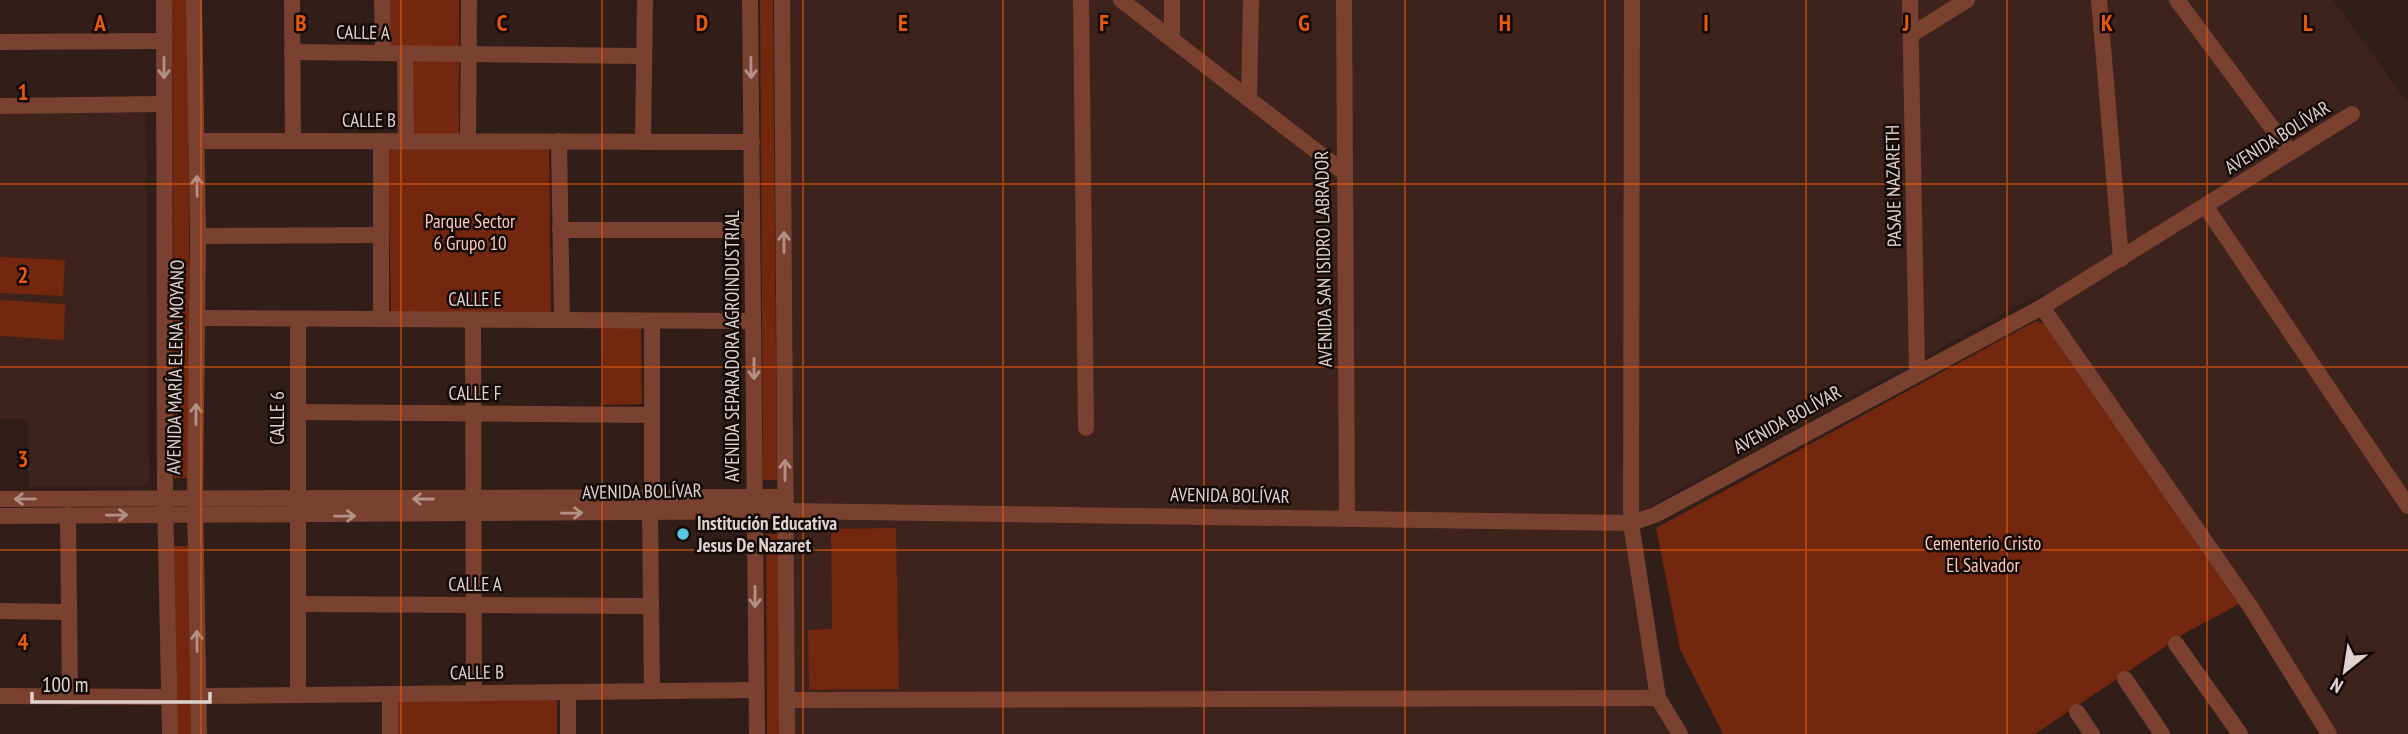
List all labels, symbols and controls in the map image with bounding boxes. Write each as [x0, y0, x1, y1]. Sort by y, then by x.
text: A [93, 8, 106, 37]
text: B [295, 8, 307, 37]
text: C [497, 8, 508, 37]
text: D [696, 8, 708, 37]
text: E [898, 8, 908, 37]
text: F [1099, 8, 1109, 37]
text: G [1298, 8, 1310, 37]
text: H [1499, 8, 1511, 37]
text: I [1703, 8, 1709, 37]
text: J [1902, 8, 1909, 37]
text: K [2101, 8, 2113, 37]
text: L [2303, 8, 2313, 37]
street label: CALLE A [336, 20, 390, 44]
one-way arrow [157, 56, 171, 79]
one-way arrow [744, 56, 758, 79]
text: 1 [18, 77, 29, 106]
street label: AVENIDA BOLÍVAR [2220, 95, 2334, 179]
street label: CALLE B [342, 108, 396, 132]
street label: PASAJE NAZARETH [1880, 125, 1906, 247]
street label: AVENIDA SAN ISIDRO LABRADOR [1309, 151, 1337, 367]
one-way arrow [191, 175, 204, 198]
park label: Parque Sector 6 Grupo 10 [425, 209, 516, 255]
street label: AVENIDA SEPARADORA AGROINDUSTRIAL [720, 210, 744, 482]
one-way arrow [777, 231, 791, 254]
street label: AVENIDA MARÍA ELENA MOYANO [161, 259, 189, 475]
text: 2 [18, 260, 29, 289]
street label: CALLE E [448, 287, 502, 311]
one-way arrow [747, 357, 760, 380]
street label: AVENIDA BOLÍVAR [1729, 379, 1845, 459]
street label: CALLE F [448, 381, 502, 405]
street label: CALLE 6 [265, 391, 289, 445]
one-way arrow [189, 403, 203, 426]
text: 3 [18, 444, 29, 473]
one-way arrow [778, 459, 792, 482]
street label: AVENIDA BOLÍVAR [582, 478, 702, 504]
street label: AVENIDA BOLÍVAR [1170, 482, 1290, 508]
one-way arrow [13, 492, 36, 505]
one-way arrow [412, 492, 435, 506]
one-way arrow [560, 506, 583, 520]
one-way arrow [105, 508, 128, 522]
one-way arrow [333, 509, 356, 523]
place label: Institución Educativa Jesus De Nazaret [696, 511, 837, 557]
marker: Institución Educativa Jesus De Nazaret [675, 526, 691, 542]
park label: Cementerio Cristo El Salvador [1925, 531, 2041, 577]
street label: CALLE A [448, 572, 502, 596]
one-way arrow [749, 585, 762, 608]
text: 4 [18, 627, 29, 656]
one-way arrow [191, 630, 204, 653]
north arrow [2310, 636, 2380, 706]
scale bar [32, 660, 210, 704]
street label: CALLE B [450, 660, 504, 684]
text: 100 m [42, 671, 88, 698]
text: N [2326, 673, 2347, 699]

